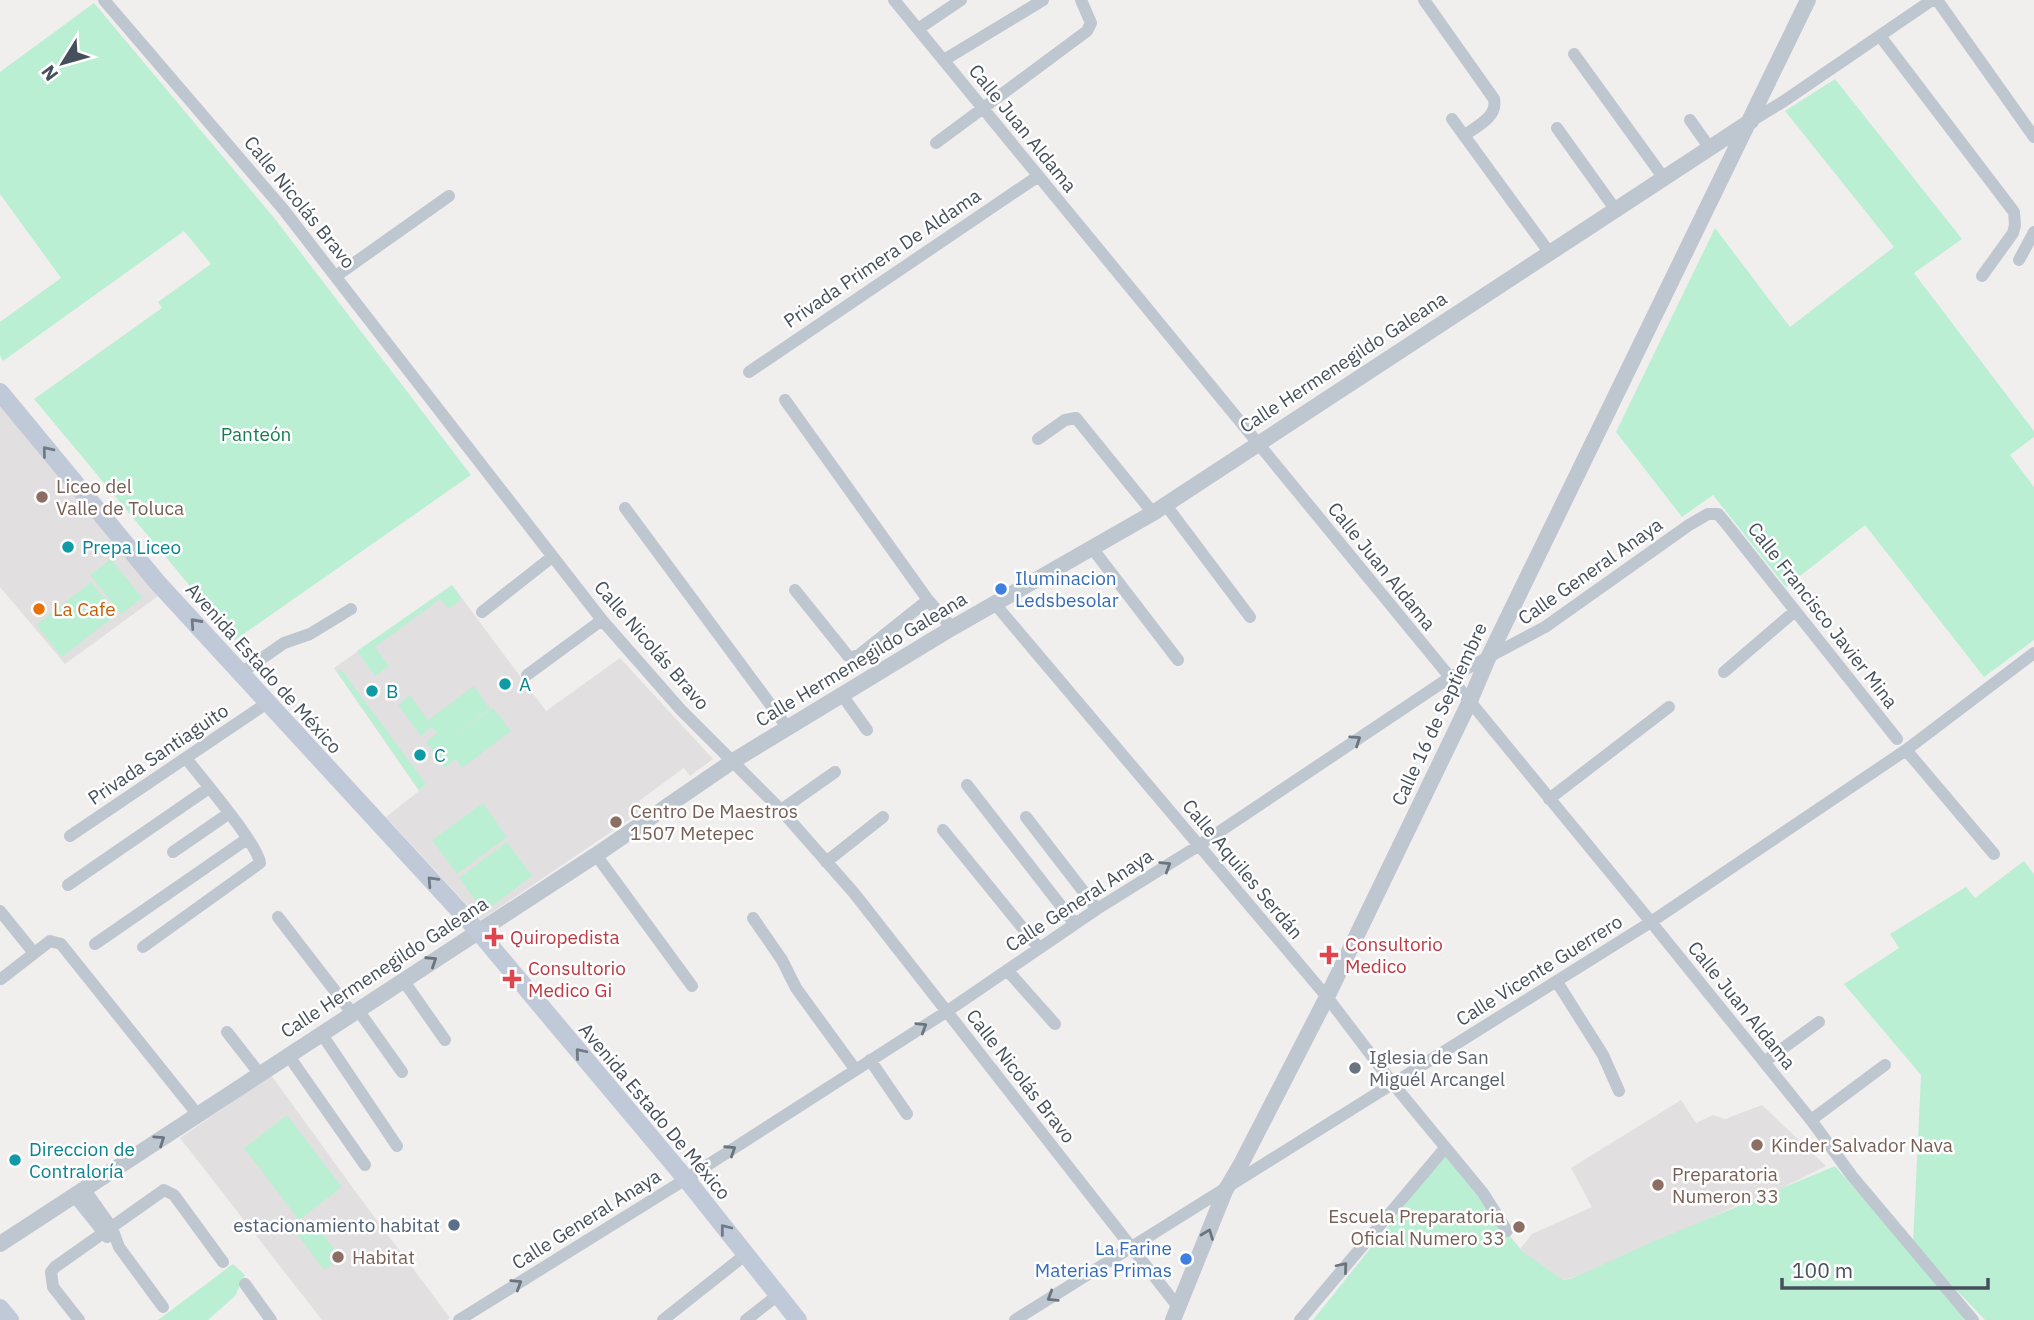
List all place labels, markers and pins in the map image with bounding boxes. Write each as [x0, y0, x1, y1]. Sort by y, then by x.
place label: Liceo del Valle de Toluca [56, 474, 184, 520]
marker: Liceo del Valle de Toluca [34, 489, 50, 505]
place label: Prepa Liceo [82, 535, 181, 559]
marker: Prepa Liceo [60, 539, 76, 555]
place label: Iluminacion Ledsbesolar [1015, 566, 1119, 612]
marker: Iluminacion Ledsbesolar [993, 581, 1009, 597]
place label: La Cafe [53, 597, 116, 621]
marker: La Cafe [31, 601, 47, 617]
place label: A [519, 672, 531, 696]
marker: A [497, 676, 513, 692]
place label: B [386, 679, 398, 703]
marker: B [364, 683, 380, 699]
place label: C [434, 743, 446, 767]
marker: C [412, 747, 428, 763]
place label: Centro De Maestros 1507 Metepec [630, 799, 798, 845]
marker: Centro De Maestros 1507 Metepec [608, 814, 624, 830]
place label: Quiropedista [510, 925, 620, 949]
marker: Quiropedista [484, 927, 504, 947]
place label: Consultorio Medico [1345, 932, 1443, 978]
marker: Consultorio Medico [1319, 945, 1339, 965]
place label: Consultorio Medico Gi [528, 956, 626, 1002]
marker: Consultorio Medico Gi [502, 969, 522, 989]
place label: Iglesia de San Miguél Arcangel [1369, 1045, 1505, 1091]
marker: Iglesia de San Miguél Arcangel [1347, 1060, 1363, 1076]
place label: Kinder Salvador Nava [1771, 1133, 1953, 1157]
place label: Direccion de Contraloría [29, 1137, 135, 1183]
marker: Kinder Salvador Nava [1749, 1137, 1765, 1153]
marker: Direccion de Contraloría [7, 1152, 23, 1168]
place label: Preparatoria Numeron 33 [1672, 1162, 1779, 1208]
marker: Preparatoria Numeron 33 [1650, 1177, 1666, 1193]
place label: Escuela Preparatoria Oficial Numero 33 [1328, 1204, 1505, 1250]
place label: estacionamiento habitat [233, 1213, 440, 1237]
marker: estacionamiento habitat [446, 1217, 462, 1233]
marker: Escuela Preparatoria Oficial Numero 33 [1511, 1219, 1527, 1235]
place label: La Farine Materias Primas [1035, 1236, 1172, 1282]
place label: Habitat [352, 1245, 415, 1269]
marker: Habitat [330, 1249, 346, 1265]
marker: La Farine Materias Primas [1178, 1251, 1194, 1267]

